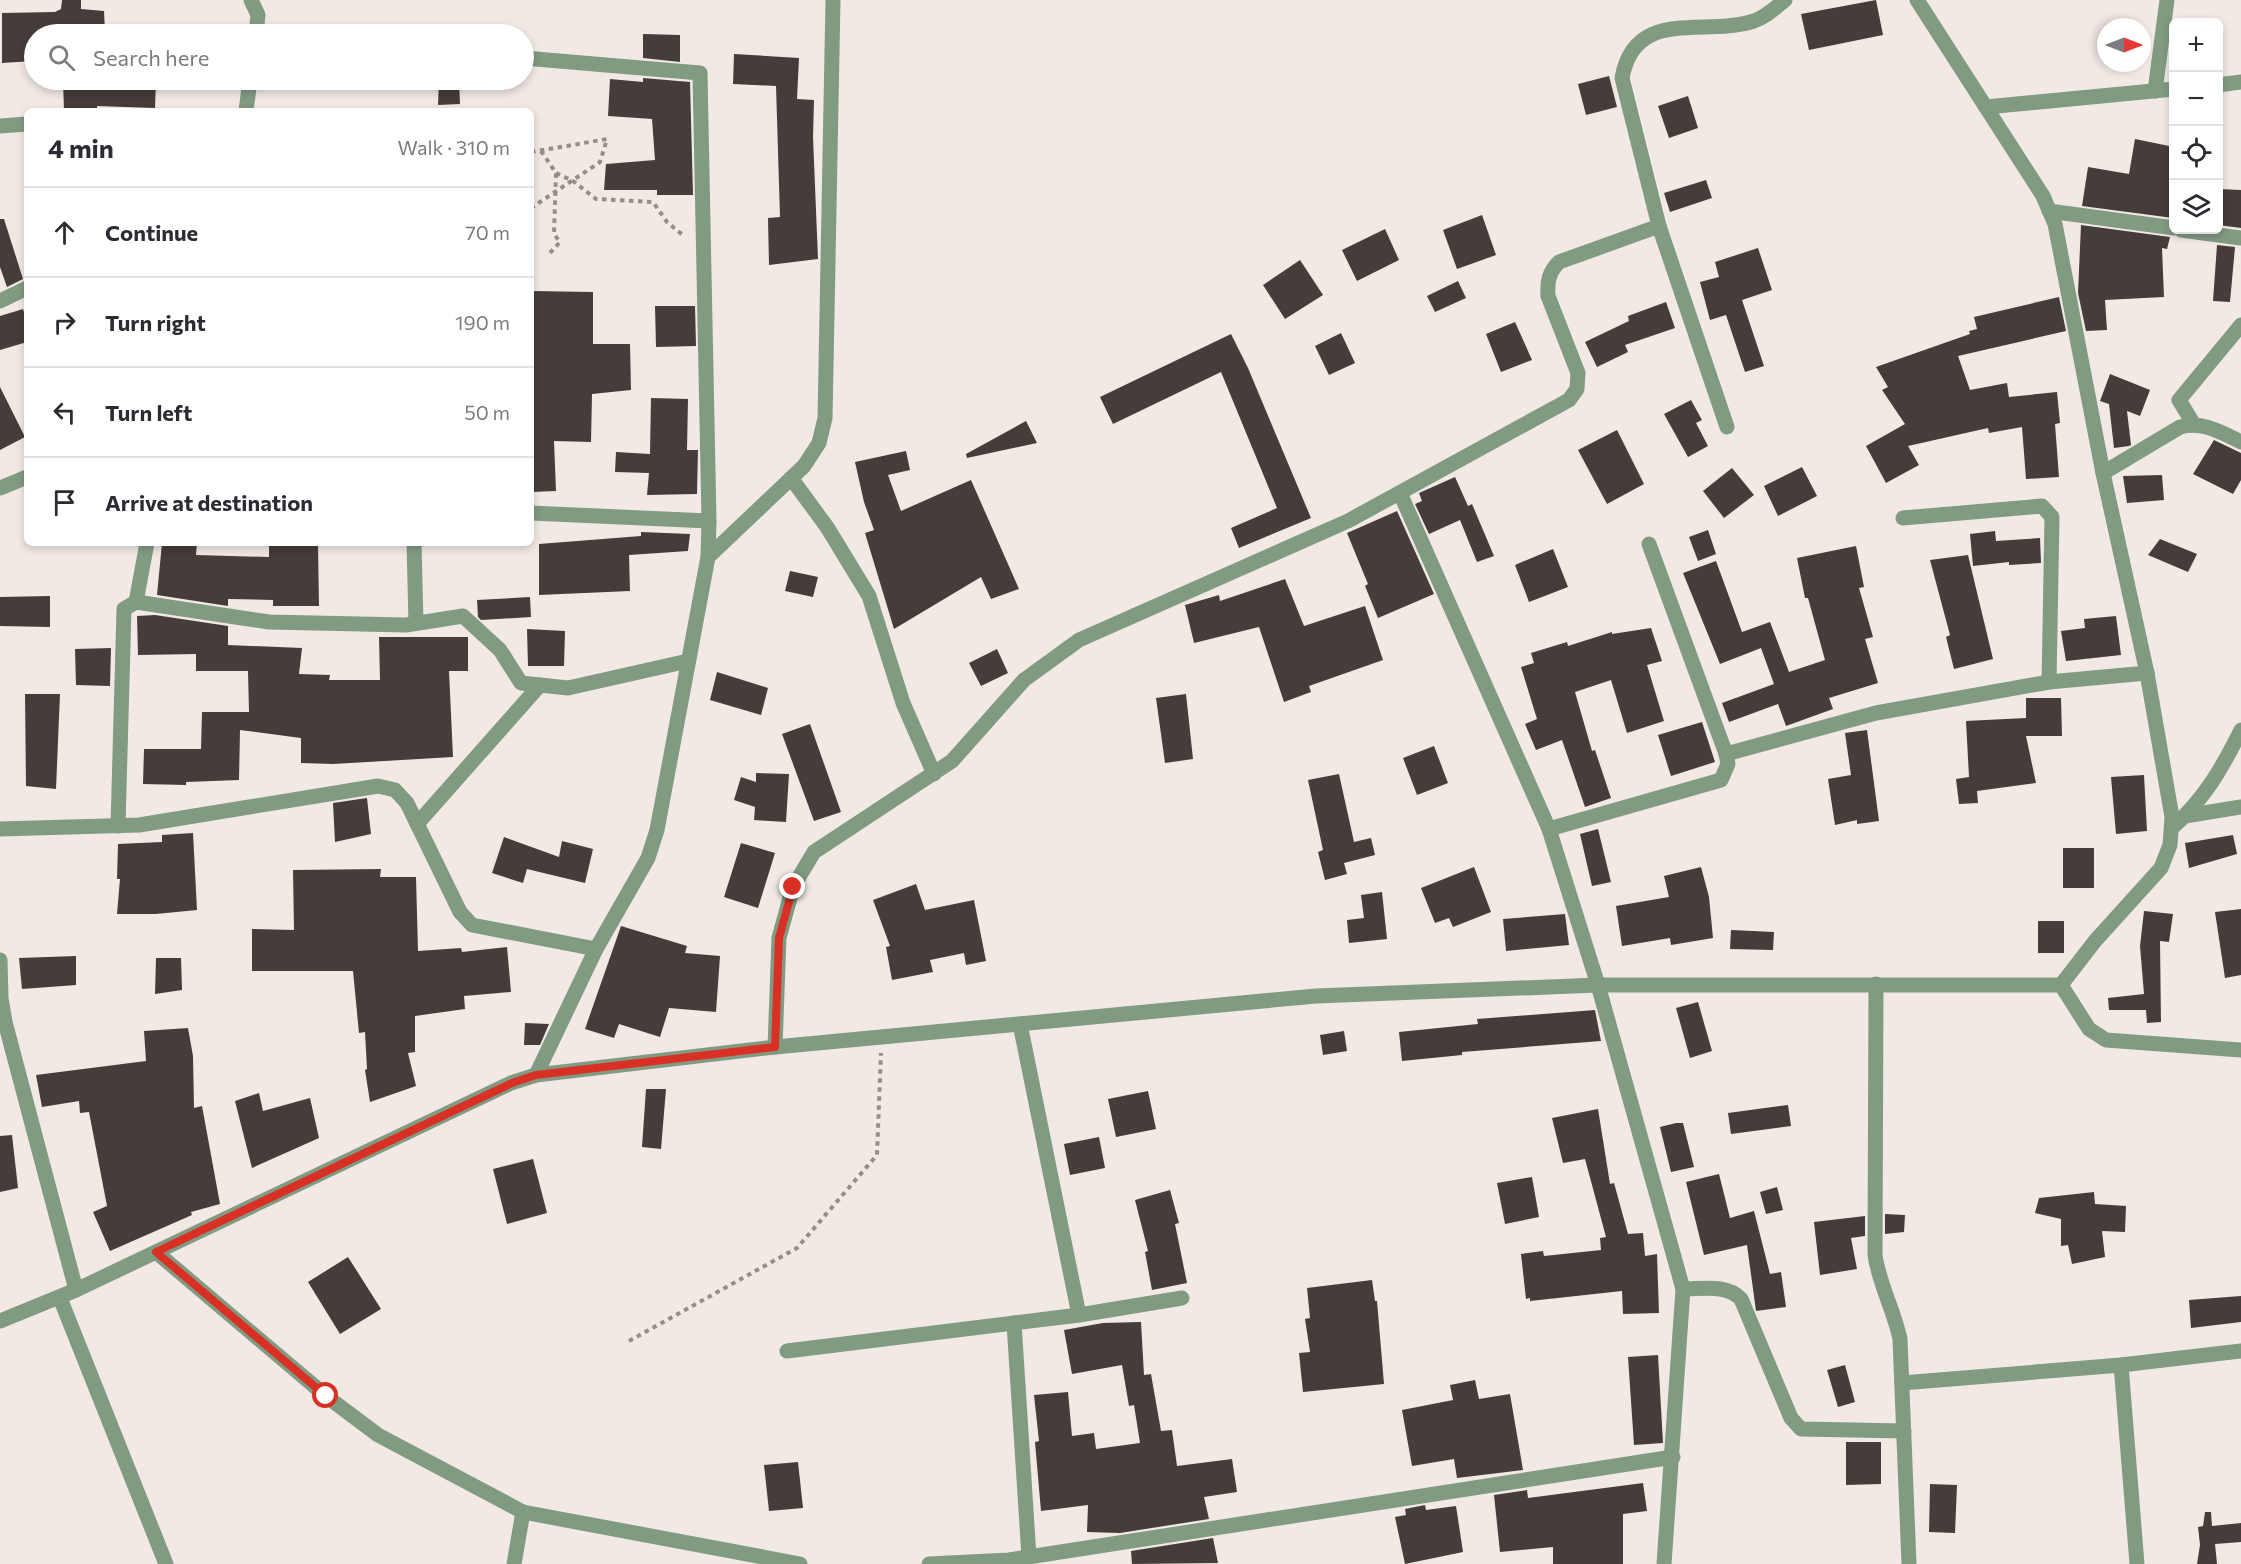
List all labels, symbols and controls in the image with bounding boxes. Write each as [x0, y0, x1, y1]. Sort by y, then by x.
north arrow [2097, 18, 2151, 72]
map controls [2169, 18, 2223, 234]
button: + [2169, 18, 2223, 72]
search box [24, 24, 534, 90]
icon: search [45, 41, 78, 74]
text: Search here [93, 44, 209, 71]
button: − [2169, 72, 2223, 126]
button: locate [2169, 126, 2223, 180]
text: 4 min [48, 132, 114, 163]
text: Walk · 310 m [398, 135, 510, 159]
button: layers [2169, 180, 2223, 234]
icon: ahead [48, 216, 81, 249]
text: Continue [105, 219, 198, 246]
text: 70 m [465, 220, 510, 244]
icon: right [48, 306, 81, 339]
text: Turn right [105, 309, 206, 336]
text: 190 m [455, 310, 510, 334]
icon: left [48, 396, 81, 429]
text: Turn left [105, 399, 192, 426]
text: 50 m [464, 400, 510, 424]
icon: arrive [48, 486, 81, 519]
text: Arrive at destination [105, 489, 313, 516]
route end [779, 873, 805, 899]
route start [312, 1382, 338, 1408]

